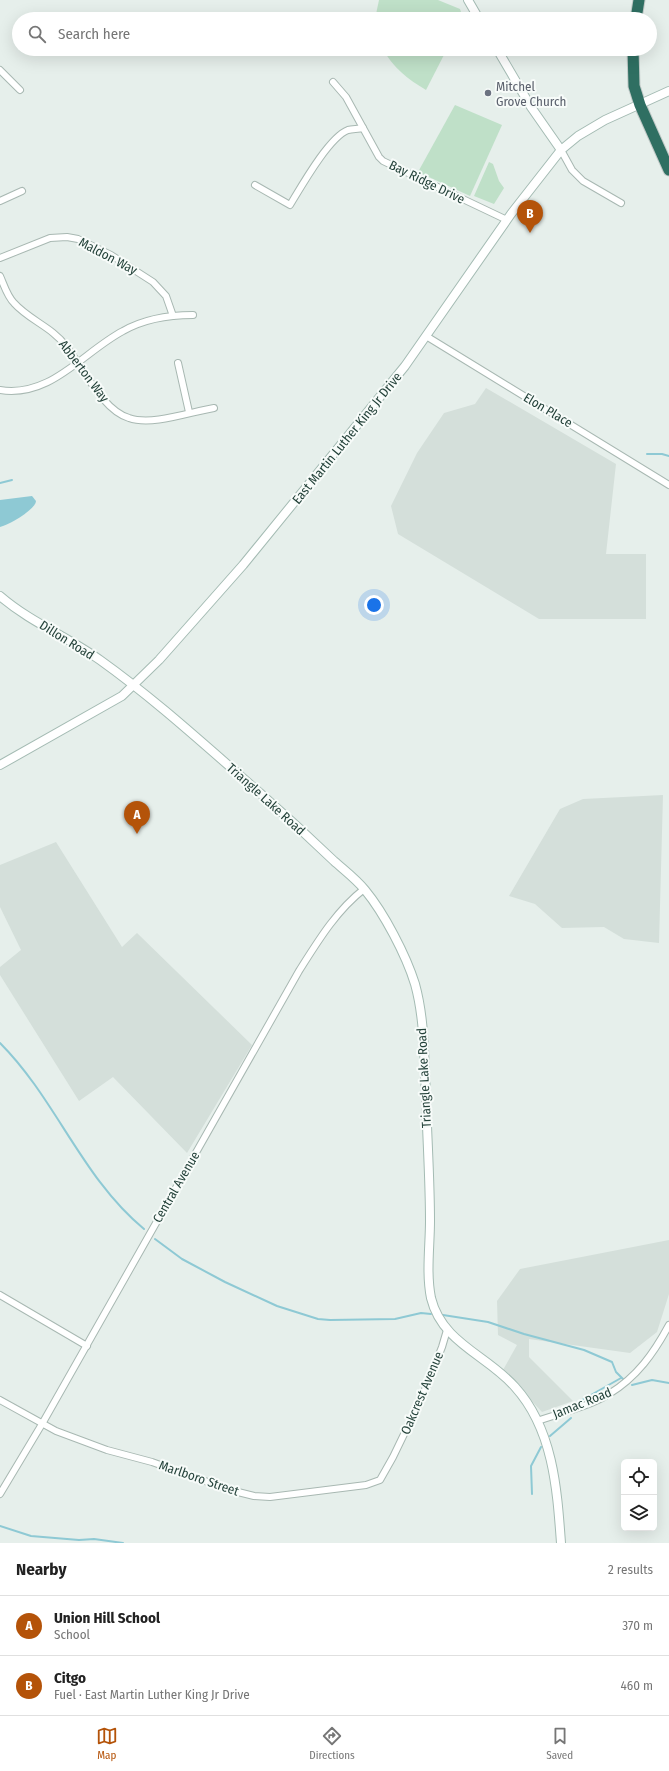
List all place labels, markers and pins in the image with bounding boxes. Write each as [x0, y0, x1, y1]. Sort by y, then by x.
place label: Mitchel Grove Church [496, 79, 566, 109]
marker: Mitchel Grove Church [483, 88, 493, 98]
pin: B [517, 200, 543, 233]
pin: A [124, 801, 150, 834]

